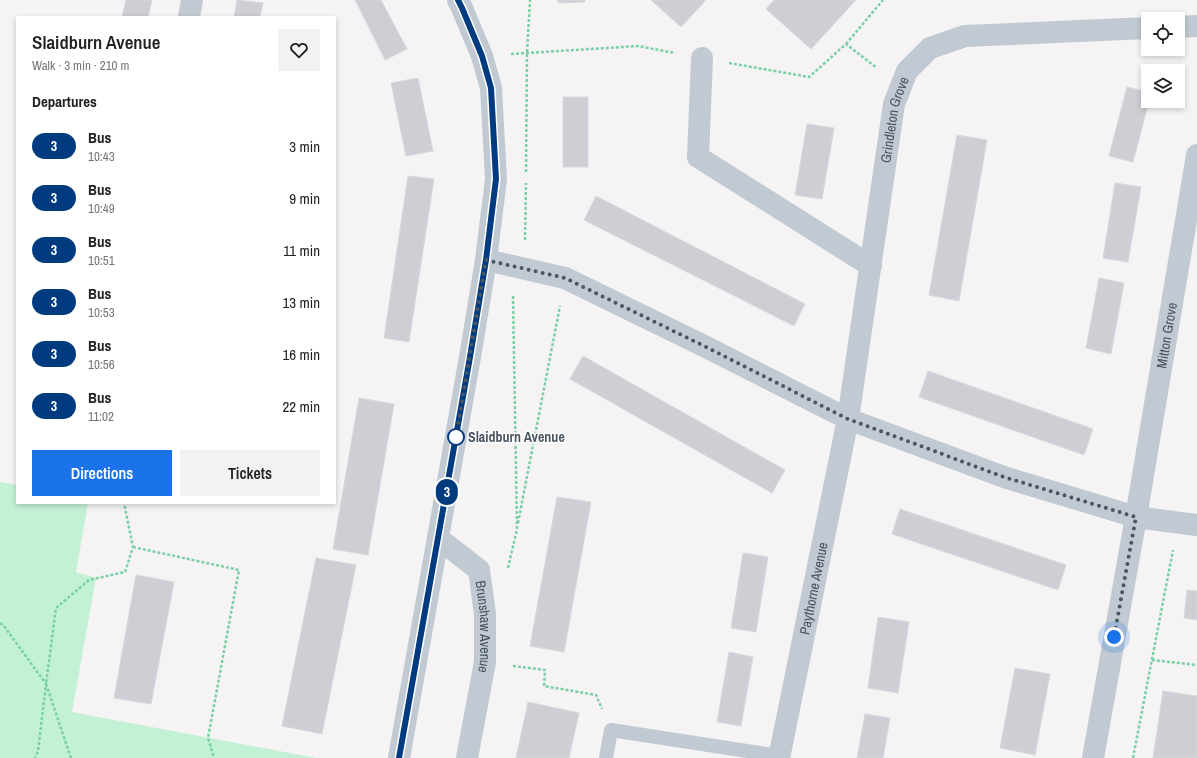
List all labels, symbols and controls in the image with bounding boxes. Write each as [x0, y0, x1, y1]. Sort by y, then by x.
map controls [1141, 12, 1185, 108]
button: locate [1141, 12, 1185, 56]
text: Slaidburn Avenue [32, 29, 160, 55]
button: heart [278, 29, 320, 71]
text: Walk · 3 min · 210 m [32, 57, 129, 74]
button: layers [1141, 64, 1185, 108]
street label: Grindleton Grove [877, 74, 913, 164]
text: Departures [32, 91, 97, 112]
text: Bus [88, 127, 111, 148]
text: 3 min [289, 136, 320, 157]
text: 3 [51, 137, 57, 155]
text: 10:43 [88, 148, 115, 165]
text: Bus [88, 179, 111, 200]
text: 9 min [289, 188, 320, 209]
text: 3 [51, 189, 57, 207]
text: 10:49 [88, 200, 115, 217]
text: Bus [88, 231, 111, 252]
text: 11 min [283, 240, 320, 261]
text: 3 [51, 241, 57, 259]
text: 10:51 [88, 252, 115, 269]
text: Bus [88, 283, 111, 304]
text: 13 min [282, 292, 320, 313]
text: 3 [51, 293, 57, 311]
street label: Mitton Grove [1152, 301, 1181, 370]
text: 10:53 [88, 304, 115, 321]
text: Bus [88, 335, 111, 356]
text: 16 min [282, 344, 320, 365]
text: 3 [51, 345, 57, 363]
text: 10:56 [88, 356, 115, 373]
text: Bus [88, 387, 111, 408]
text: 22 min [282, 396, 320, 417]
text: 3 [51, 397, 57, 415]
text: 11:02 [88, 408, 114, 425]
marker: Slaidburn Avenue [447, 428, 465, 446]
place label: Slaidburn Avenue [468, 428, 565, 446]
button: Directions [32, 450, 172, 496]
button: Tickets [180, 450, 320, 496]
line badge: 3 [434, 479, 460, 505]
text: 3 [444, 483, 450, 501]
street label: Paythorne Avenue [795, 541, 832, 636]
street label: Brunshaw Avenue [472, 579, 494, 674]
your location [1104, 627, 1124, 647]

